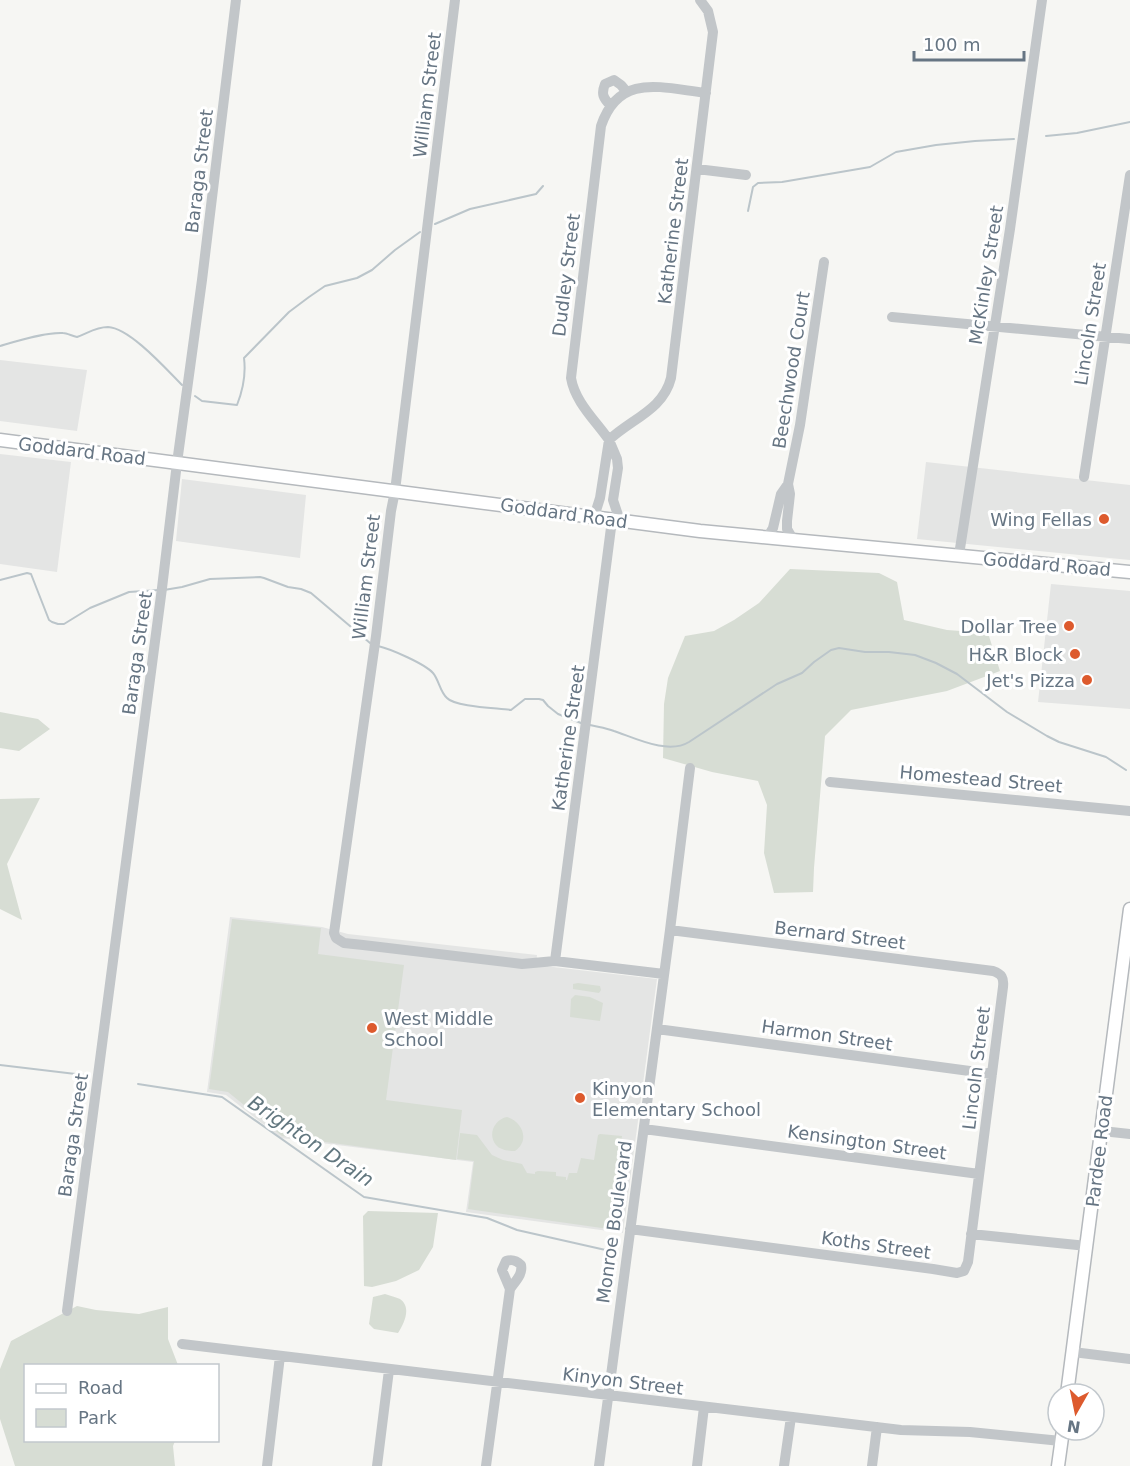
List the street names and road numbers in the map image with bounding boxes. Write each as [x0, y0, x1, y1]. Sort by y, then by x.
street label: William Street [409, 31, 445, 159]
street label: Baraga Street [181, 108, 217, 234]
street label: Katherine Street [654, 157, 692, 305]
street label: McKinley Street [965, 204, 1007, 346]
street label: Dudley Street [548, 212, 584, 338]
street label: Lincoln Street [1070, 261, 1110, 387]
street label: Beechwood Court [768, 290, 814, 450]
street label: Goddard Road [17, 433, 147, 469]
street label: Goddard Road [499, 494, 629, 532]
street label: William Street [348, 513, 384, 641]
street label: Goddard Road [982, 548, 1112, 580]
street label: Baraga Street [118, 590, 156, 716]
street label: Katherine Street [547, 664, 589, 812]
street label: Homestead Street [899, 761, 1063, 797]
street label: Bernard Street [773, 917, 907, 953]
street label: Lincoln Street [958, 1005, 994, 1131]
street label: Harmon Street [760, 1015, 894, 1055]
street label: Baraga Street [54, 1072, 92, 1198]
street label: Pardee Road [1082, 1094, 1116, 1208]
street label: Kensington Street [786, 1120, 948, 1164]
street label: Monroe Boulevard [592, 1139, 636, 1305]
street label: Koths Street [820, 1227, 932, 1263]
street label: Kinyon Street [561, 1363, 685, 1399]

